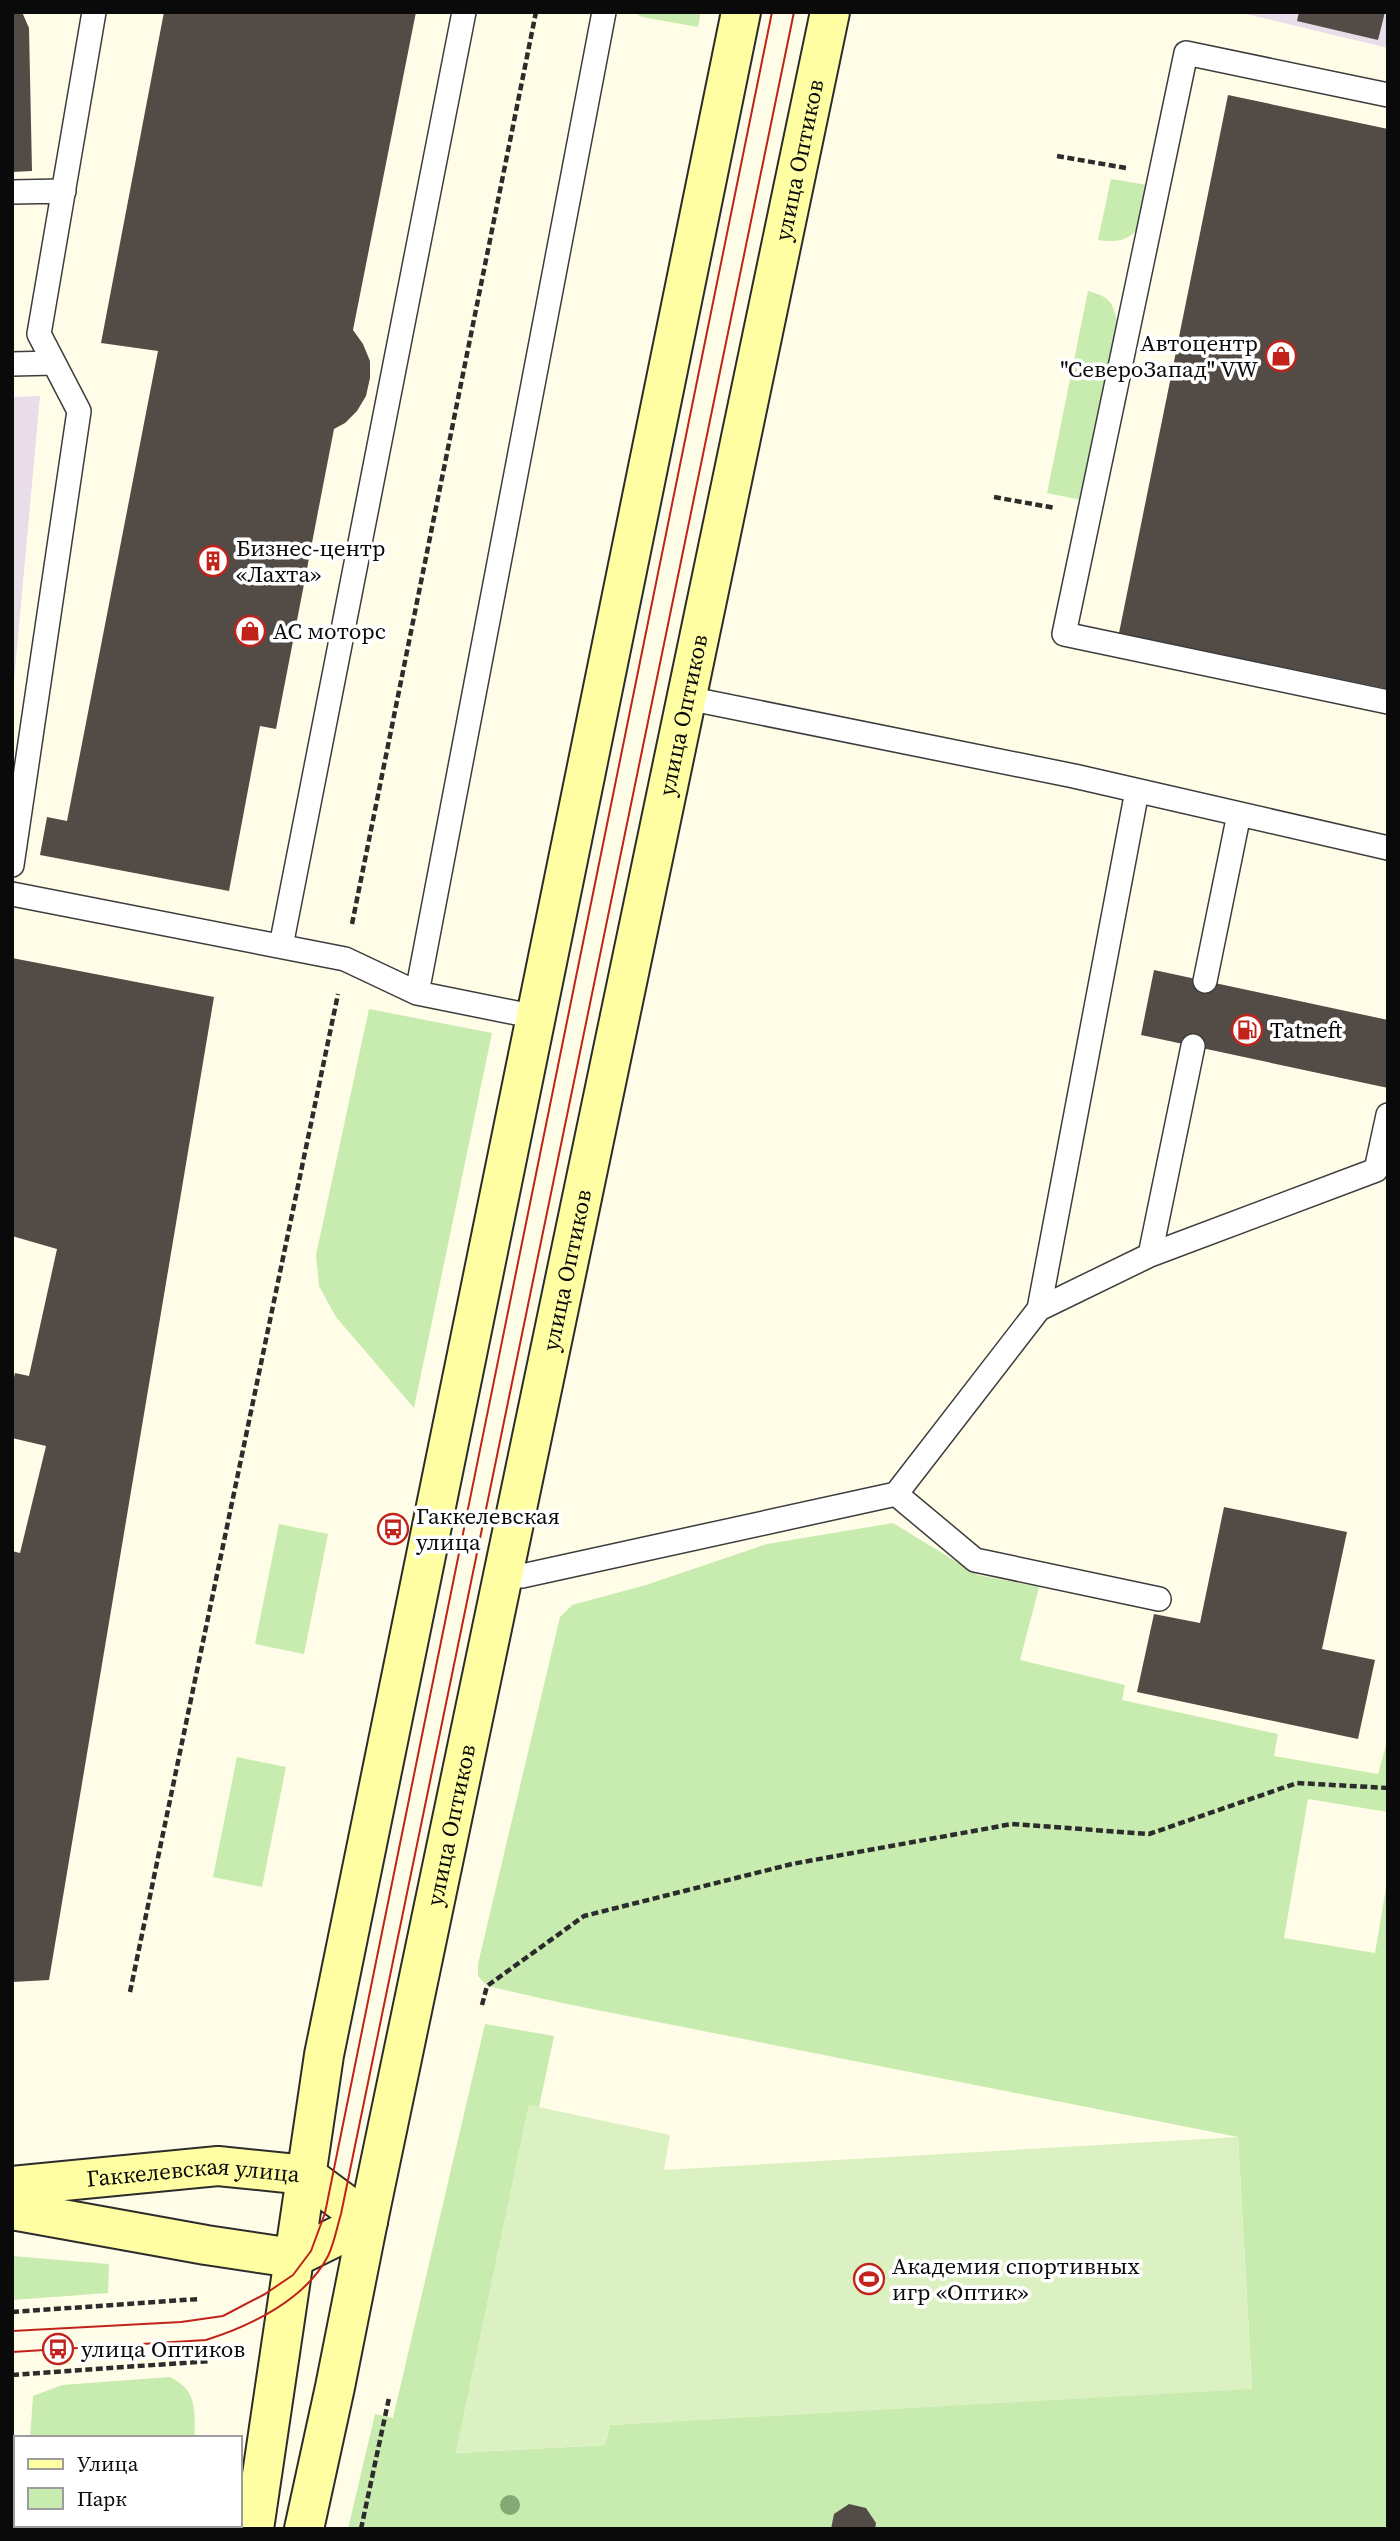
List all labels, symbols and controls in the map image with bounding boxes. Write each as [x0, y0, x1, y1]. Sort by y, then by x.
street label: улица Оптиков [767, 76, 832, 244]
place label: Автоцентр "СевероЗапад" VW [1060, 327, 1258, 385]
shop icon: Автоцентр "СевероЗапад" VW [1264, 339, 1298, 373]
place label: Бизнес-центр «Лахта» [236, 532, 385, 590]
building icon: Бизнес-центр «Лахта» [196, 544, 230, 578]
shop icon: АС моторс [233, 614, 267, 648]
place label: АС моторс [273, 615, 386, 647]
street label: улица Оптиков [650, 631, 715, 799]
fuel station icon: Tatneft [1230, 1013, 1264, 1047]
place label: Tatneft [1270, 1014, 1343, 1046]
street label: улица Оптиков [534, 1186, 599, 1354]
place label: Гаккелевская улица [416, 1500, 560, 1558]
bus stop icon: Гаккелевская улица [376, 1512, 410, 1546]
street label: улица Оптиков [418, 1741, 483, 1909]
street label: Гаккелевская улица [85, 2150, 302, 2195]
place label: Академия спортивных игр «Оптик» [892, 2250, 1140, 2308]
sports icon: Академия спортивных игр «Оптик» [852, 2262, 886, 2296]
bus stop icon: улица Оптиков [41, 2332, 75, 2366]
place label: улица Оптиков [81, 2333, 245, 2365]
legend [14, 2436, 242, 2527]
text: Улица [77, 2449, 139, 2478]
text: Парк [77, 2484, 127, 2513]

